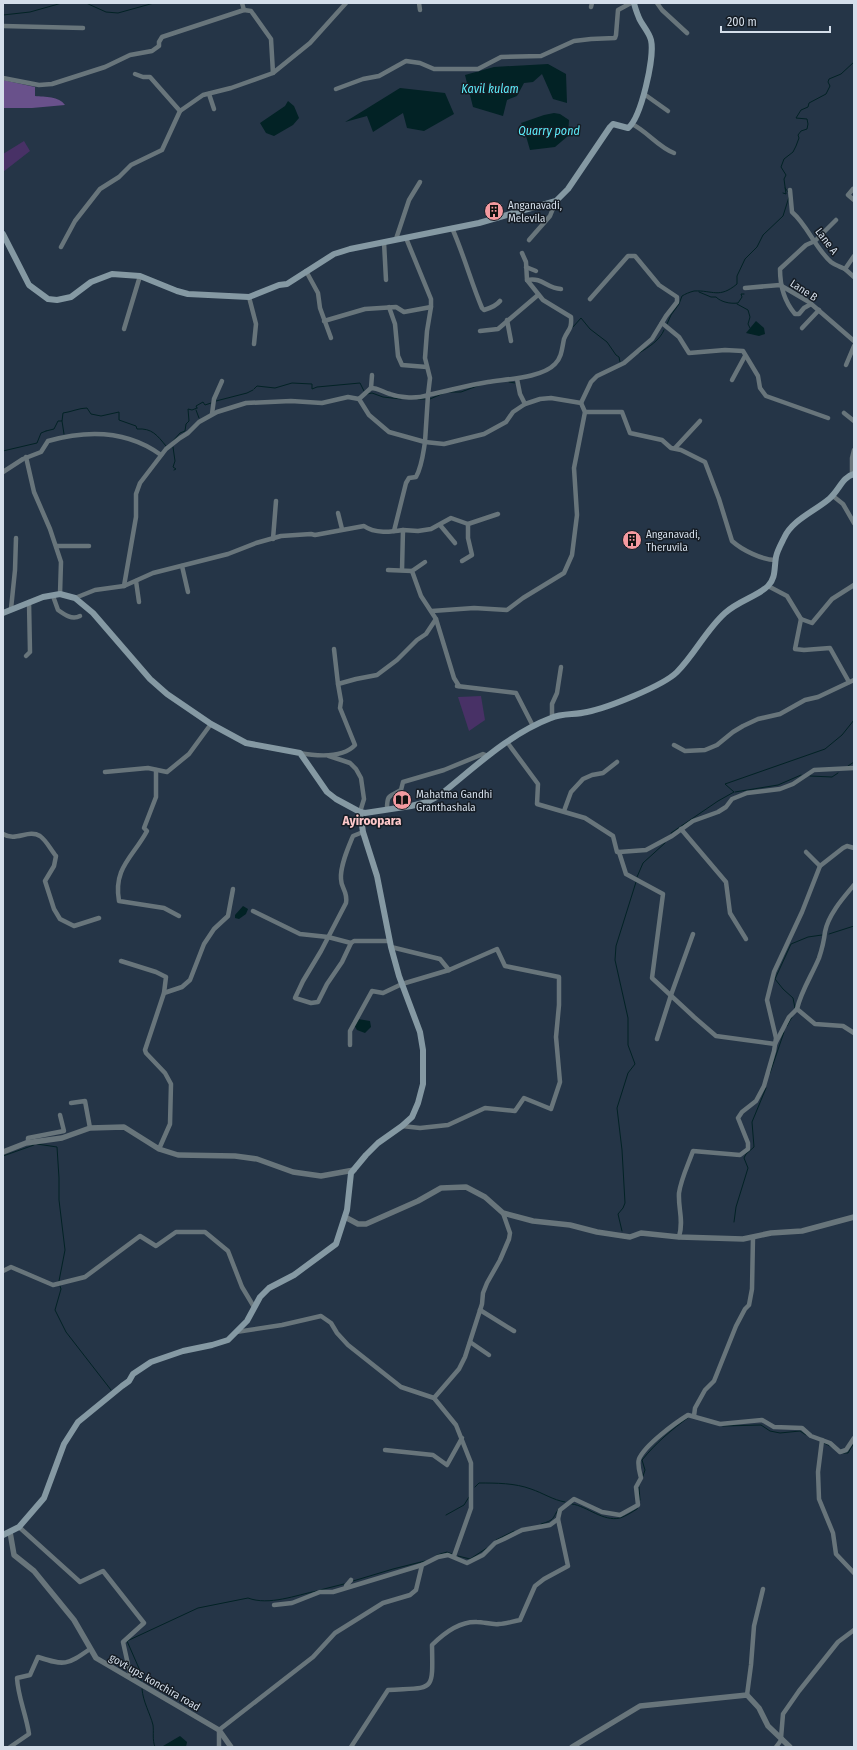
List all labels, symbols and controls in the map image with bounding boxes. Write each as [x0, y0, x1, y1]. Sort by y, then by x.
scale bar [721, 8, 830, 34]
text: 200 m [727, 15, 757, 29]
water label: Kavil kulam [461, 82, 519, 96]
water label: Quarry pond [518, 124, 580, 138]
place label: Anganavadi, Melevila [508, 199, 562, 225]
building icon: Anganavadi, Melevila [483, 200, 505, 222]
street label: Lane A [812, 225, 841, 257]
street label: Lane B [788, 277, 820, 304]
place label: Anganavadi, Theruvila [646, 528, 700, 554]
building icon: Anganavadi, Theruvila [621, 529, 643, 551]
place label: Mahatma Gandhi Granthashala [416, 788, 493, 814]
library icon: Mahatma Gandhi Granthashala [391, 789, 413, 811]
district label: Ayiroopara [341, 813, 402, 828]
street label: govt ups konchira road [107, 1651, 202, 1714]

